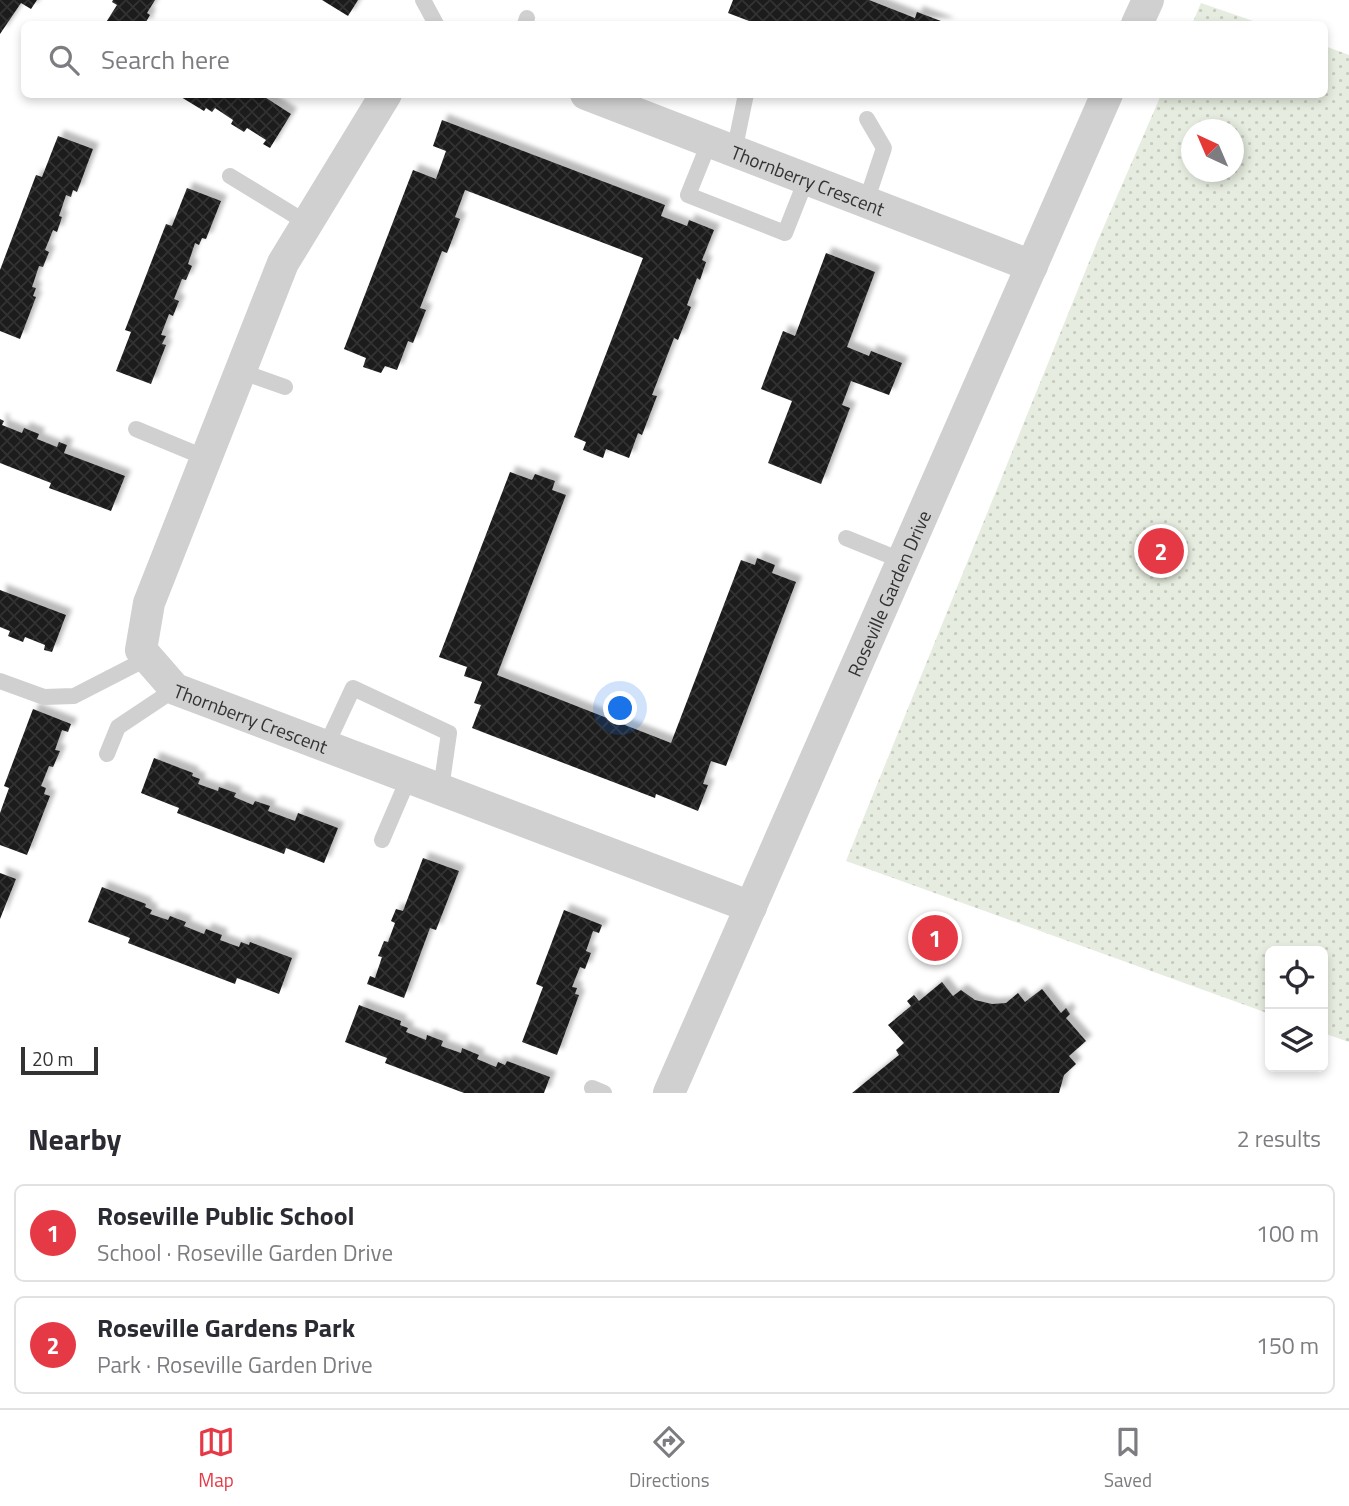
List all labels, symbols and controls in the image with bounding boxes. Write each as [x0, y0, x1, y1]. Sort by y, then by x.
search box [21, 21, 1328, 98]
text: Search here [101, 40, 230, 79]
icon: search [45, 41, 83, 79]
north arrow [1181, 119, 1244, 182]
street label: Thornberry Crescent [727, 137, 890, 223]
street label: Roseville Garden Drive [839, 505, 937, 681]
pin: 2 [1138, 525, 1184, 577]
street label: Thornberry Crescent [170, 675, 333, 760]
your location [603, 691, 637, 725]
pin: 1 [912, 912, 958, 964]
map controls [1265, 946, 1328, 1072]
button: locate [1265, 946, 1328, 1009]
button: layers [1265, 1009, 1328, 1072]
scale bar [21, 1044, 98, 1076]
text: 20 m [32, 1044, 73, 1073]
text: Nearby [28, 1116, 121, 1162]
text: 2 results [1237, 1121, 1321, 1156]
text: Roseville Public School [97, 1196, 354, 1235]
text: 1 [47, 1216, 59, 1251]
text: 100 m [1256, 1216, 1319, 1251]
text: School · Roseville Garden Drive [97, 1235, 393, 1270]
text: Roseville Gardens Park [97, 1308, 355, 1347]
text: 2 [47, 1328, 59, 1363]
text: 150 m [1256, 1328, 1319, 1363]
text: Park · Roseville Garden Drive [97, 1347, 373, 1382]
tab: Map [197, 1423, 235, 1494]
tab: Directions [629, 1423, 710, 1494]
tab: Saved [1104, 1423, 1152, 1494]

